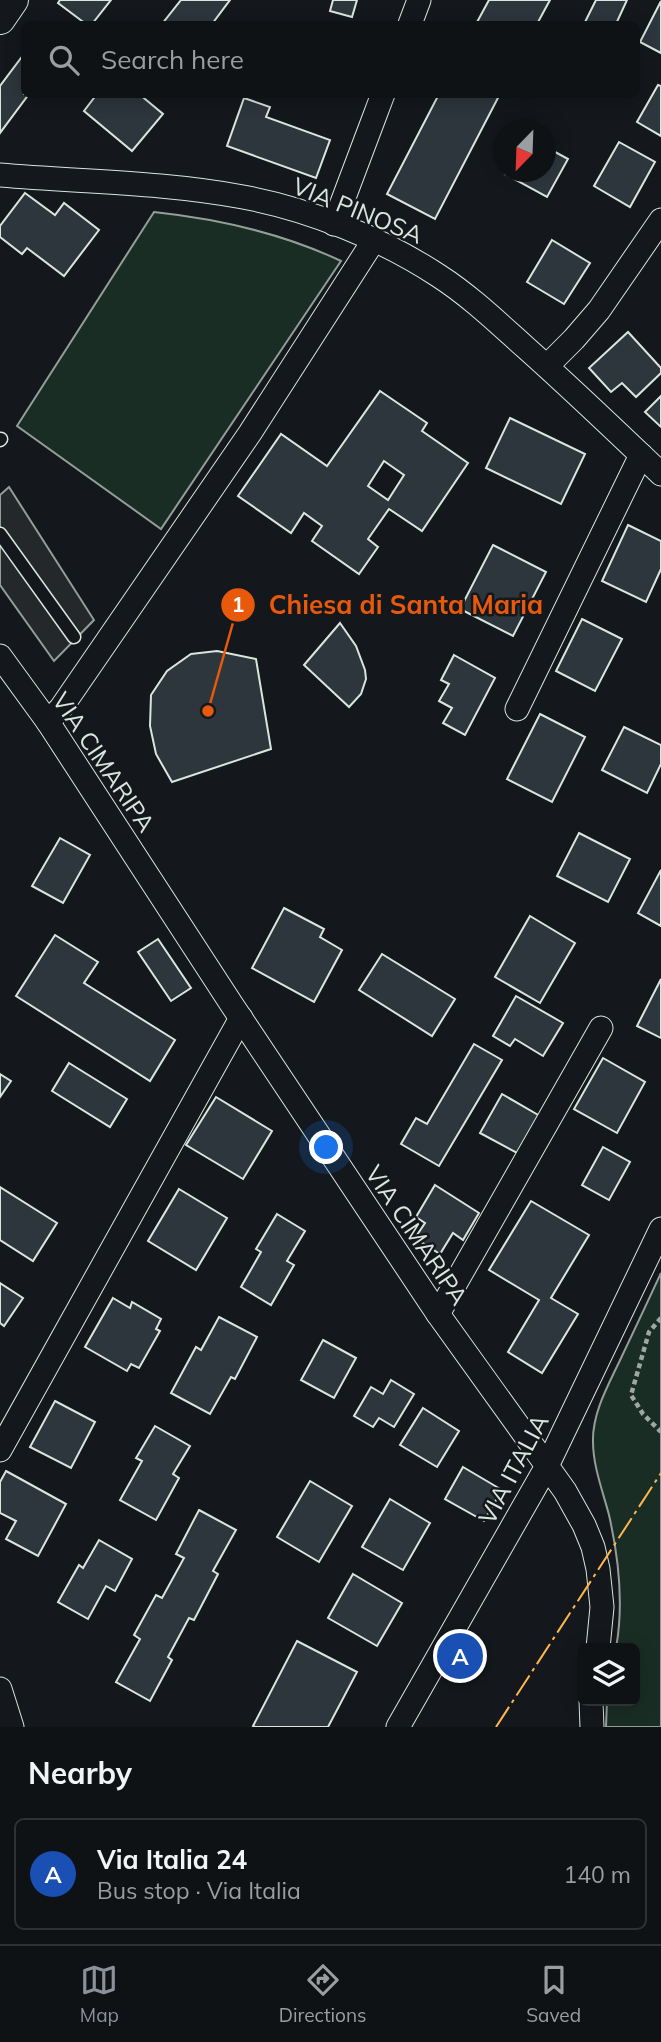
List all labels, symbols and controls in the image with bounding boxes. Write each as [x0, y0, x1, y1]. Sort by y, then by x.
search box [21, 21, 640, 98]
icon: search [45, 41, 83, 79]
text: Search here [101, 43, 244, 76]
north arrow [493, 119, 556, 182]
street label: VIA PINOSA [289, 170, 428, 250]
callout: Chiesa di Santa Maria [220, 582, 557, 629]
text: Chiesa di Santa Maria [269, 588, 543, 621]
text: 1 [232, 591, 244, 617]
street label: VIA CIMARIPA [46, 686, 162, 838]
your location [309, 1130, 343, 1164]
street label: VIA CIMARIPA [359, 1159, 475, 1311]
street label: VIA ITALIA [472, 1409, 555, 1529]
pin: A [437, 1630, 483, 1682]
map controls [577, 1643, 640, 1706]
button: layers [577, 1643, 640, 1706]
text: Nearby [28, 1754, 132, 1792]
text: Via Italia 24 [97, 1843, 247, 1876]
text: A [44, 1860, 62, 1889]
text: 140 m [563, 1860, 631, 1889]
text: Bus stop · Via Italia [97, 1876, 301, 1905]
tab: Map [80, 1961, 119, 2027]
tab: Directions [279, 1961, 367, 2027]
tab: Saved [526, 1961, 581, 2027]

